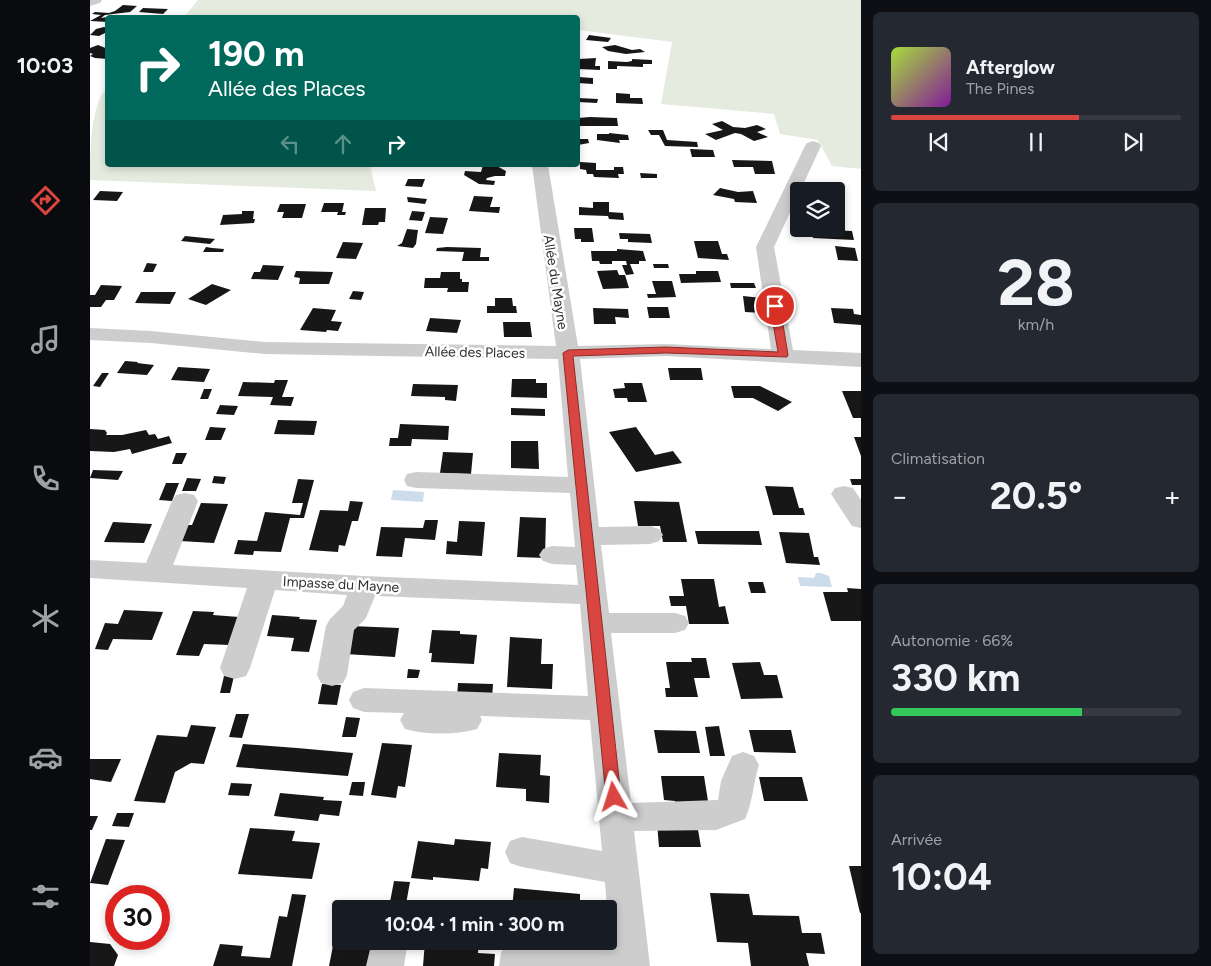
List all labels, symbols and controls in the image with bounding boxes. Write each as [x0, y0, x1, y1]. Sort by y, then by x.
text: 190 m [208, 33, 305, 75]
icon: right [125, 35, 190, 100]
text: 10:03 [17, 52, 73, 79]
text: Afterglow [966, 56, 1055, 79]
text: Allée des Places [208, 75, 366, 102]
text: The Pines [966, 79, 1035, 98]
icon: previous [925, 128, 953, 156]
icon: pause [1022, 128, 1050, 156]
icon: next [1119, 128, 1147, 156]
icon: left [276, 130, 304, 158]
icon: ahead [329, 130, 357, 158]
icon: right [382, 130, 410, 158]
map controls [790, 182, 845, 237]
button: layers [790, 182, 845, 237]
icon: directions [28, 183, 63, 218]
street label: Allée du Mayne [540, 234, 571, 331]
text: 28 [997, 243, 1075, 321]
pin [754, 285, 796, 327]
icon: arrive [761, 292, 789, 320]
text: km/h [1018, 315, 1054, 334]
icon: music [28, 322, 63, 357]
street label: Allée des Places [425, 343, 525, 362]
text: Climatisation [891, 449, 985, 468]
icon: phone [28, 461, 63, 496]
text: 20.5° [990, 473, 1082, 519]
text: − [891, 479, 908, 513]
text: + [1164, 479, 1181, 513]
street label: Impasse du Mayne [282, 573, 400, 596]
icon: climate [28, 601, 63, 636]
text: Autonomie · 66% [891, 631, 1013, 650]
text: 330 km [891, 655, 1021, 701]
icon: car [28, 740, 63, 775]
position arrow [587, 770, 639, 822]
text: Arrivée [891, 830, 942, 849]
text: 10:04 [891, 854, 992, 900]
icon: filters [28, 879, 63, 914]
speed limit sign: 30 [105, 885, 170, 950]
text: 10:04 · 1 min · 300 m [385, 913, 564, 936]

